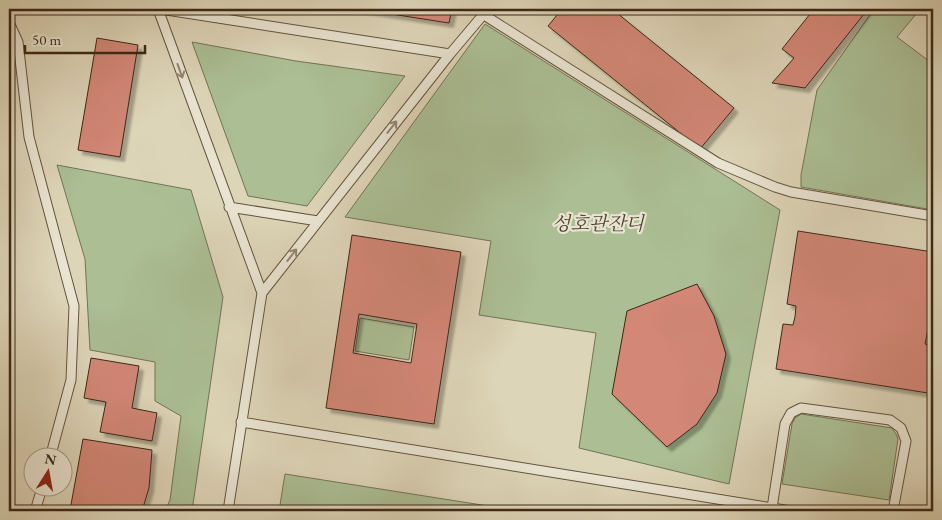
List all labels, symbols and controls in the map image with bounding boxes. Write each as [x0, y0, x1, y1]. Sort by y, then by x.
scale bar [25, 22, 145, 54]
text: 50 m [32, 30, 61, 49]
one-way arrow [176, 63, 185, 78]
one-way arrow [387, 121, 398, 134]
park label: 성호관잔디 [552, 211, 646, 236]
one-way arrow [287, 248, 297, 262]
north arrow [22, 448, 72, 498]
text: N [43, 449, 58, 469]

